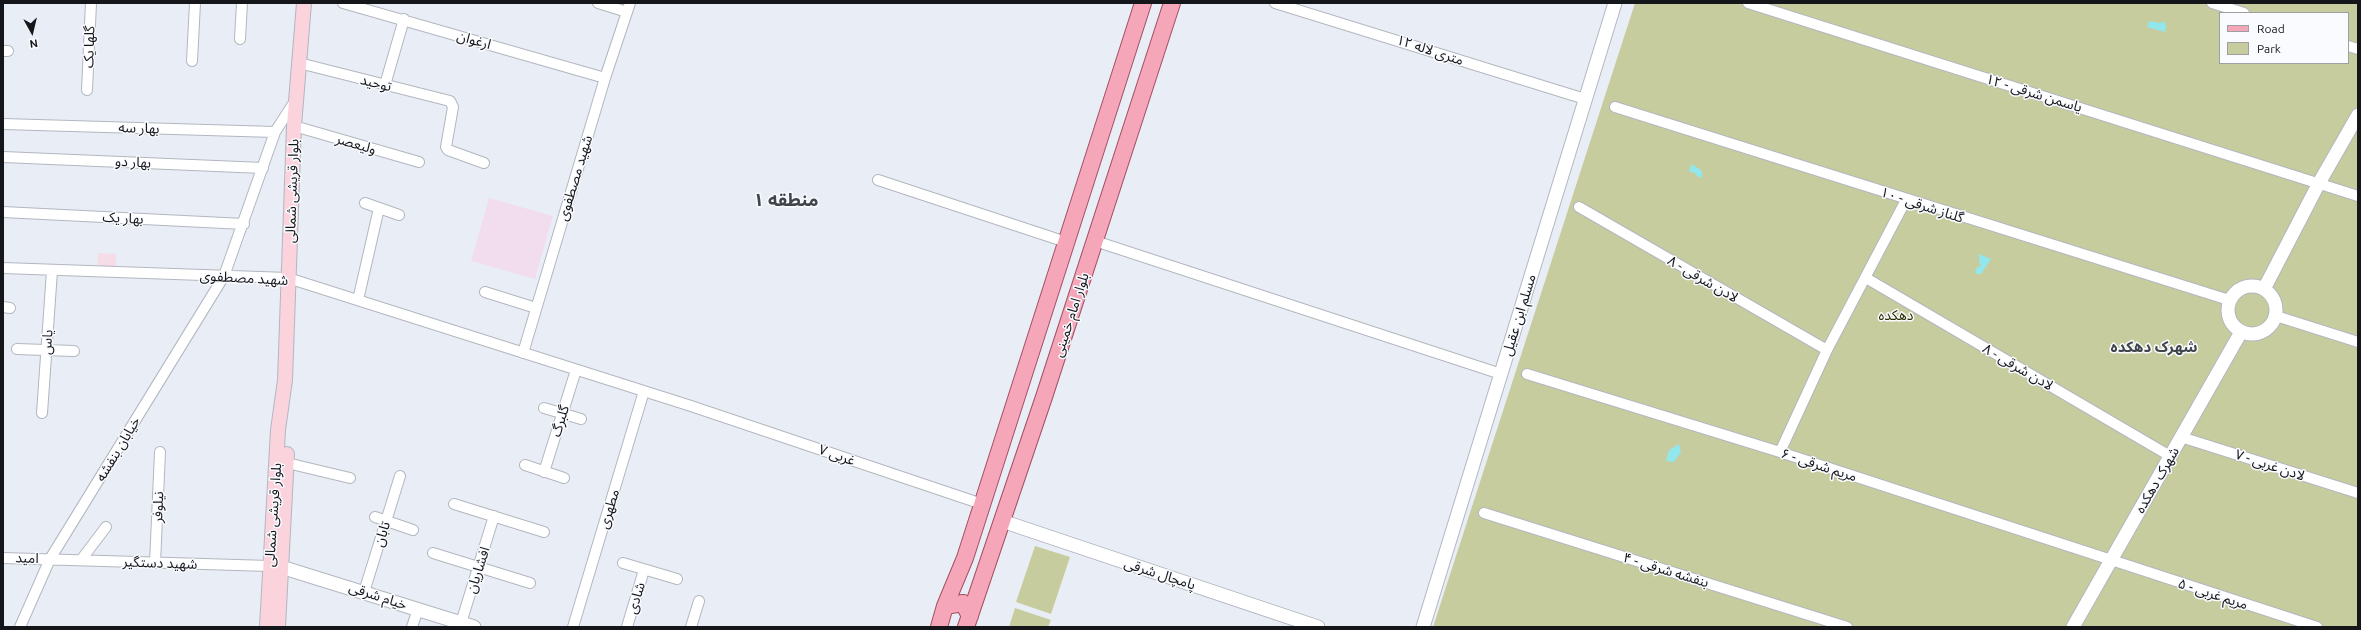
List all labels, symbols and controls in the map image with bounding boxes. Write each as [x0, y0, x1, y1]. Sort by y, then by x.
north arrow [12, 12, 52, 52]
legend [2219, 12, 2349, 64]
text: Road [2257, 22, 2285, 35]
street label: گلها یک [80, 26, 98, 68]
street label: ارغوان [455, 27, 493, 53]
street label: ۱۲ متری لاله [1394, 31, 1466, 69]
text: N [29, 37, 39, 50]
text: Park [2257, 42, 2281, 55]
street label: یاسمن شرقی - ۱۲ [1984, 70, 2084, 116]
street label: توحید [359, 71, 393, 95]
street label: بهار سه [118, 119, 160, 137]
street label: ولیعصر [334, 130, 378, 158]
street label: شهید مصطفوی [554, 133, 596, 223]
street label: بلوار قریشی شمالی [282, 139, 302, 243]
street label: بهار دو [114, 153, 152, 171]
street label: گلناز شرقی - ۱۰ [1878, 184, 1966, 226]
district label: منطقه ۱ [753, 189, 819, 211]
street label: بهار یک [102, 209, 144, 227]
street label: لادن شرقی - ۸ [1665, 252, 1741, 306]
street label: شهید مصطفوی [199, 267, 289, 289]
street label: بلوار امام خمینی [1049, 271, 1093, 359]
street label: مسلم ابن عقیل [1499, 272, 1539, 358]
park label: دهکده [1879, 307, 1913, 323]
street label: یاس [38, 329, 56, 355]
district label: شهرک دهکده [2111, 338, 2197, 356]
street label: لادن شرقی - ۸ [1980, 340, 2056, 394]
street label: گلبرگ [547, 403, 573, 439]
street label: خیابان بنفشه [92, 414, 144, 484]
street label: ۷ غربی [817, 441, 857, 469]
street label: شهرک دهکده [2131, 444, 2183, 516]
street label: مریم شرقی - ۶ [1779, 445, 1859, 485]
street label: لادن غربی - ۷ [2233, 446, 2307, 484]
street label: بلوار قریشی شمالی [261, 462, 285, 568]
street label: مطهری [595, 487, 623, 531]
street label: نیلوفر [149, 491, 167, 523]
street label: تابان [370, 519, 394, 549]
street label: افشاریان [463, 545, 493, 595]
street label: امید [15, 549, 39, 567]
street label: بنفشه شرقی - ۴ [1621, 549, 1711, 591]
street label: شهید دستگیر [122, 553, 198, 573]
street label: پامچال شرقی [1122, 555, 1198, 593]
street label: مریم غربی - ۵ [2176, 575, 2250, 613]
street label: خیام شرقی [347, 579, 409, 613]
street label: شادی [623, 580, 649, 616]

